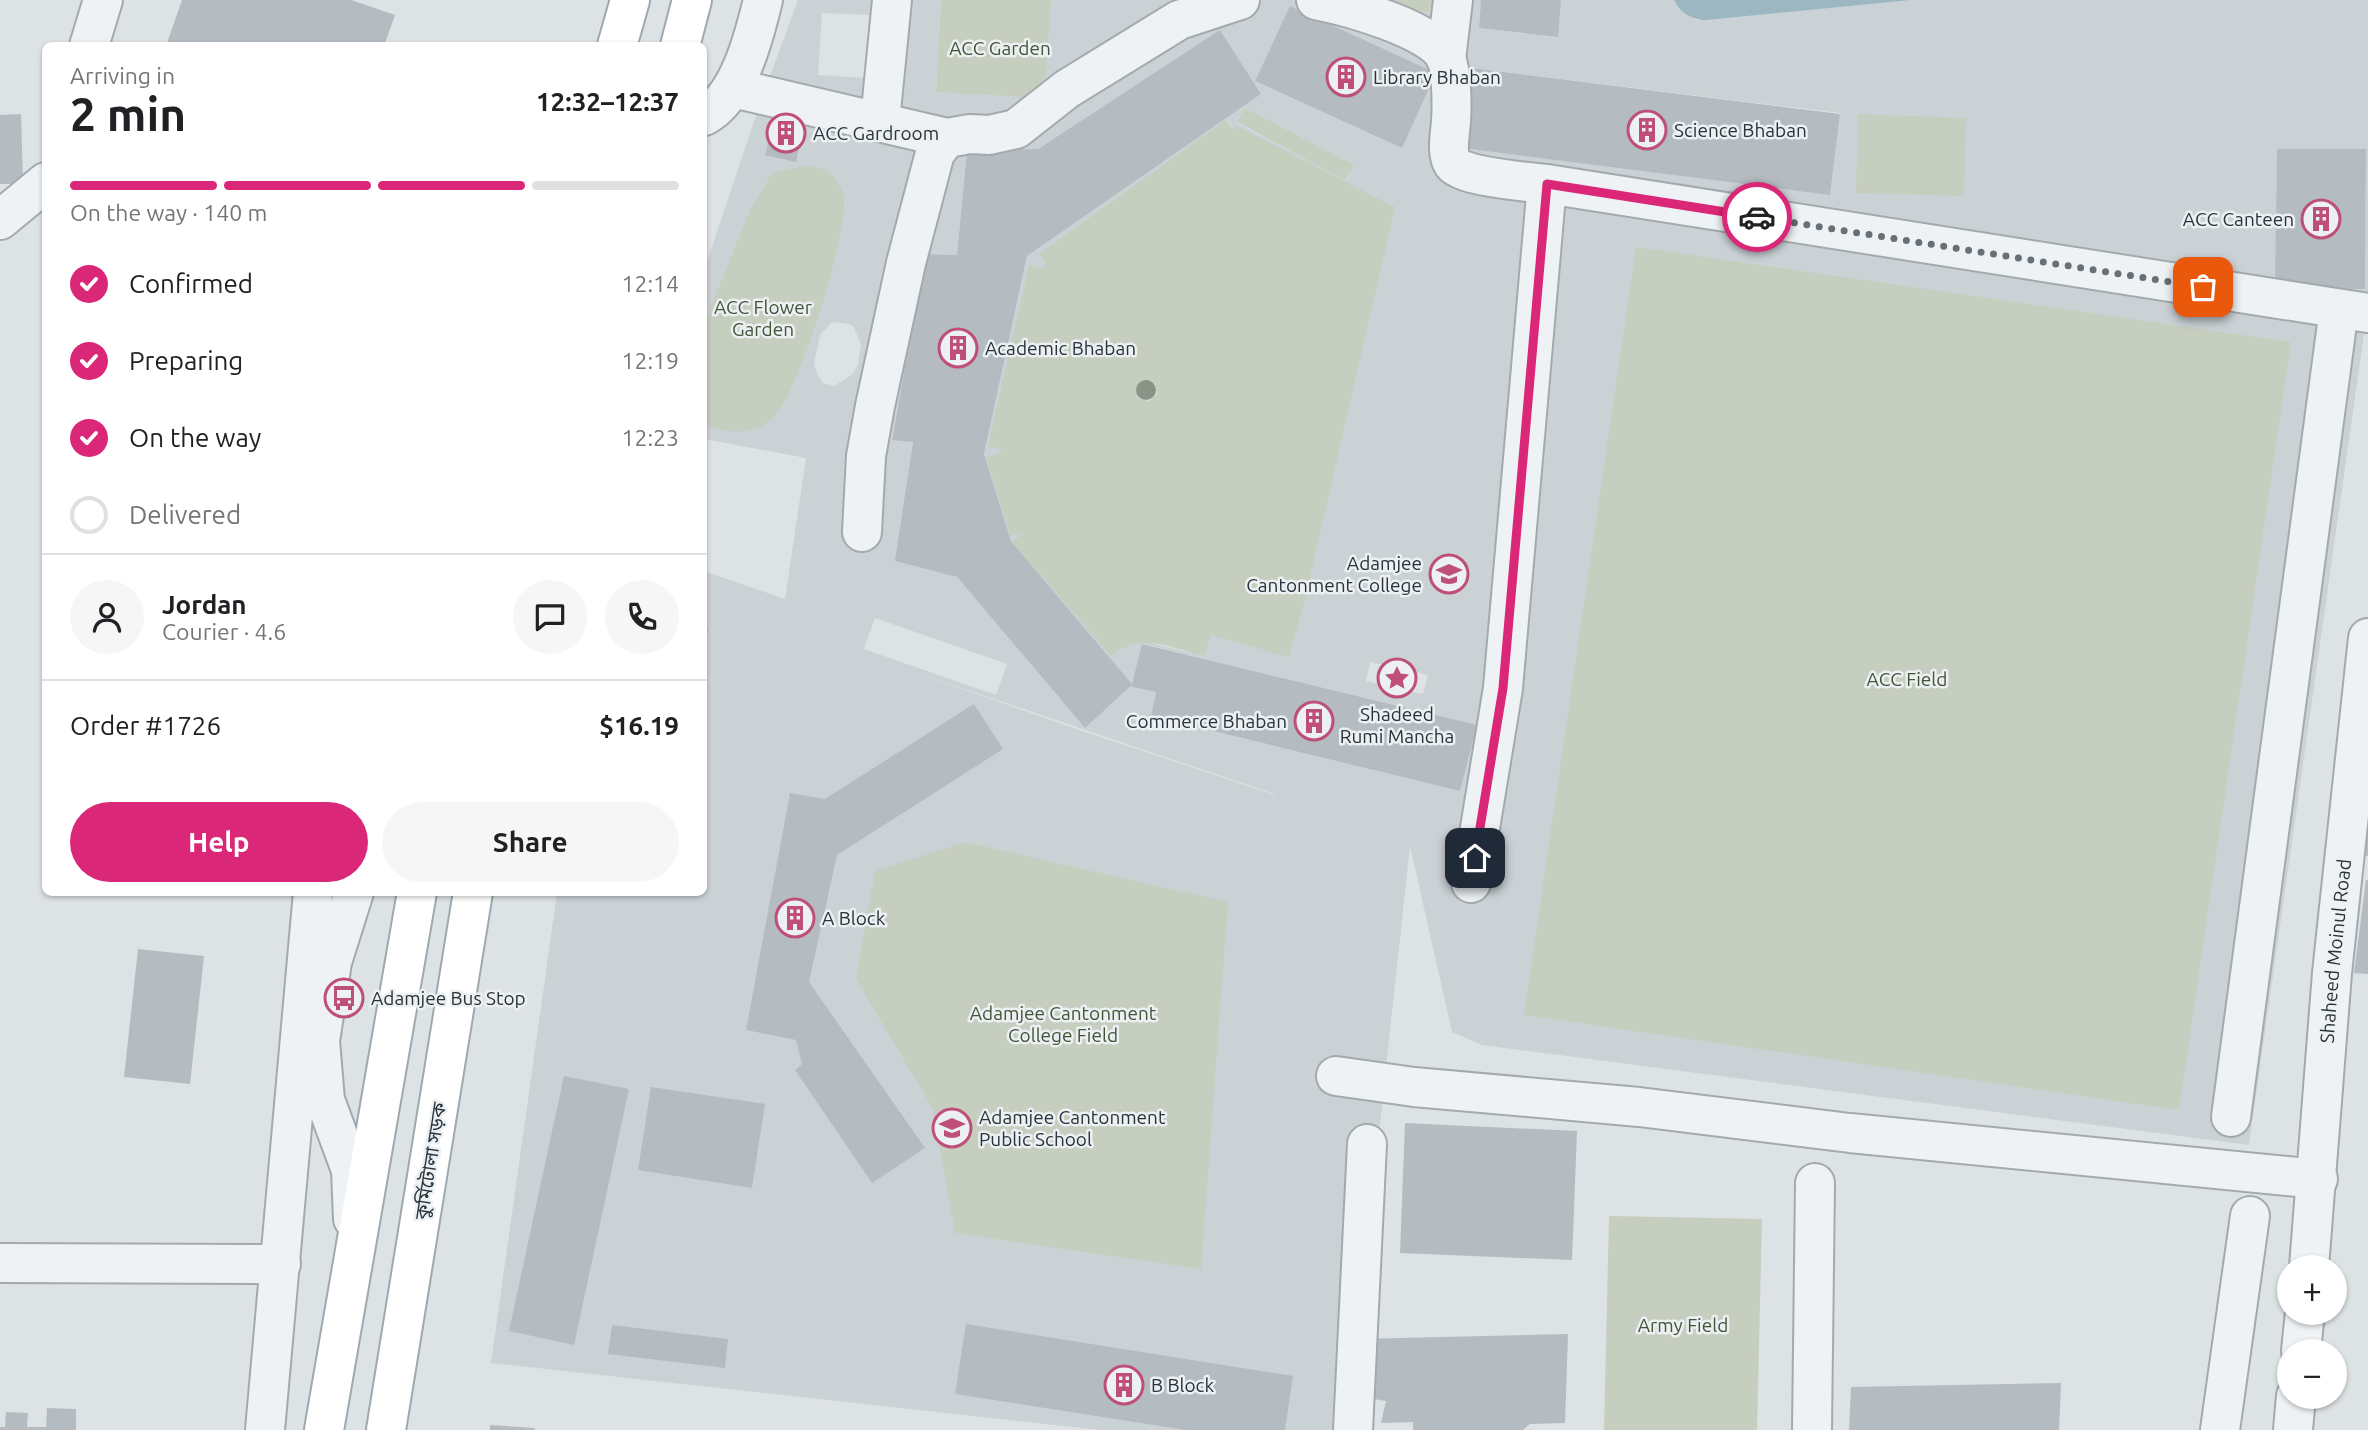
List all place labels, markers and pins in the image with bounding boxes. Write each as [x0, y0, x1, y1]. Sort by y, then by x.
building icon: Library Bhaban [1325, 56, 1367, 98]
place label: Library Bhaban [1373, 66, 1501, 88]
building icon: Science Bhaban [1626, 109, 1668, 151]
building icon: ACC Gardroom [765, 112, 807, 154]
place label: Science Bhaban [1674, 119, 1807, 141]
place label: ACC Gardroom [813, 122, 939, 144]
building icon: ACC Canteen [2300, 198, 2342, 240]
place label: ACC Canteen [2183, 208, 2294, 230]
pin [2173, 257, 2233, 317]
building icon: Academic Bhaban [937, 327, 979, 369]
place label: Academic Bhaban [985, 337, 1136, 359]
place label: Adamjee Cantonment College [1246, 552, 1422, 596]
school or university icon: Adamjee Cantonment College [1428, 553, 1470, 595]
place icon: Shadeed Rumi Mancha [1376, 657, 1418, 699]
building icon: Commerce Bhaban [1293, 700, 1335, 742]
place label: Shadeed Rumi Mancha [1340, 703, 1454, 747]
place label: Commerce Bhaban [1126, 710, 1287, 732]
pin [1445, 828, 1505, 888]
building icon: A Block [774, 897, 816, 939]
place label: A Block [822, 907, 886, 929]
bus stop icon: Adamjee Bus Stop [323, 977, 365, 1019]
place label: Adamjee Bus Stop [371, 987, 526, 1009]
place label: Adamjee Cantonment Public School [979, 1106, 1166, 1150]
school or university icon: Adamjee Cantonment Public School [931, 1107, 973, 1149]
building icon: B Block [1103, 1364, 1145, 1406]
place label: B Block [1151, 1374, 1214, 1396]

